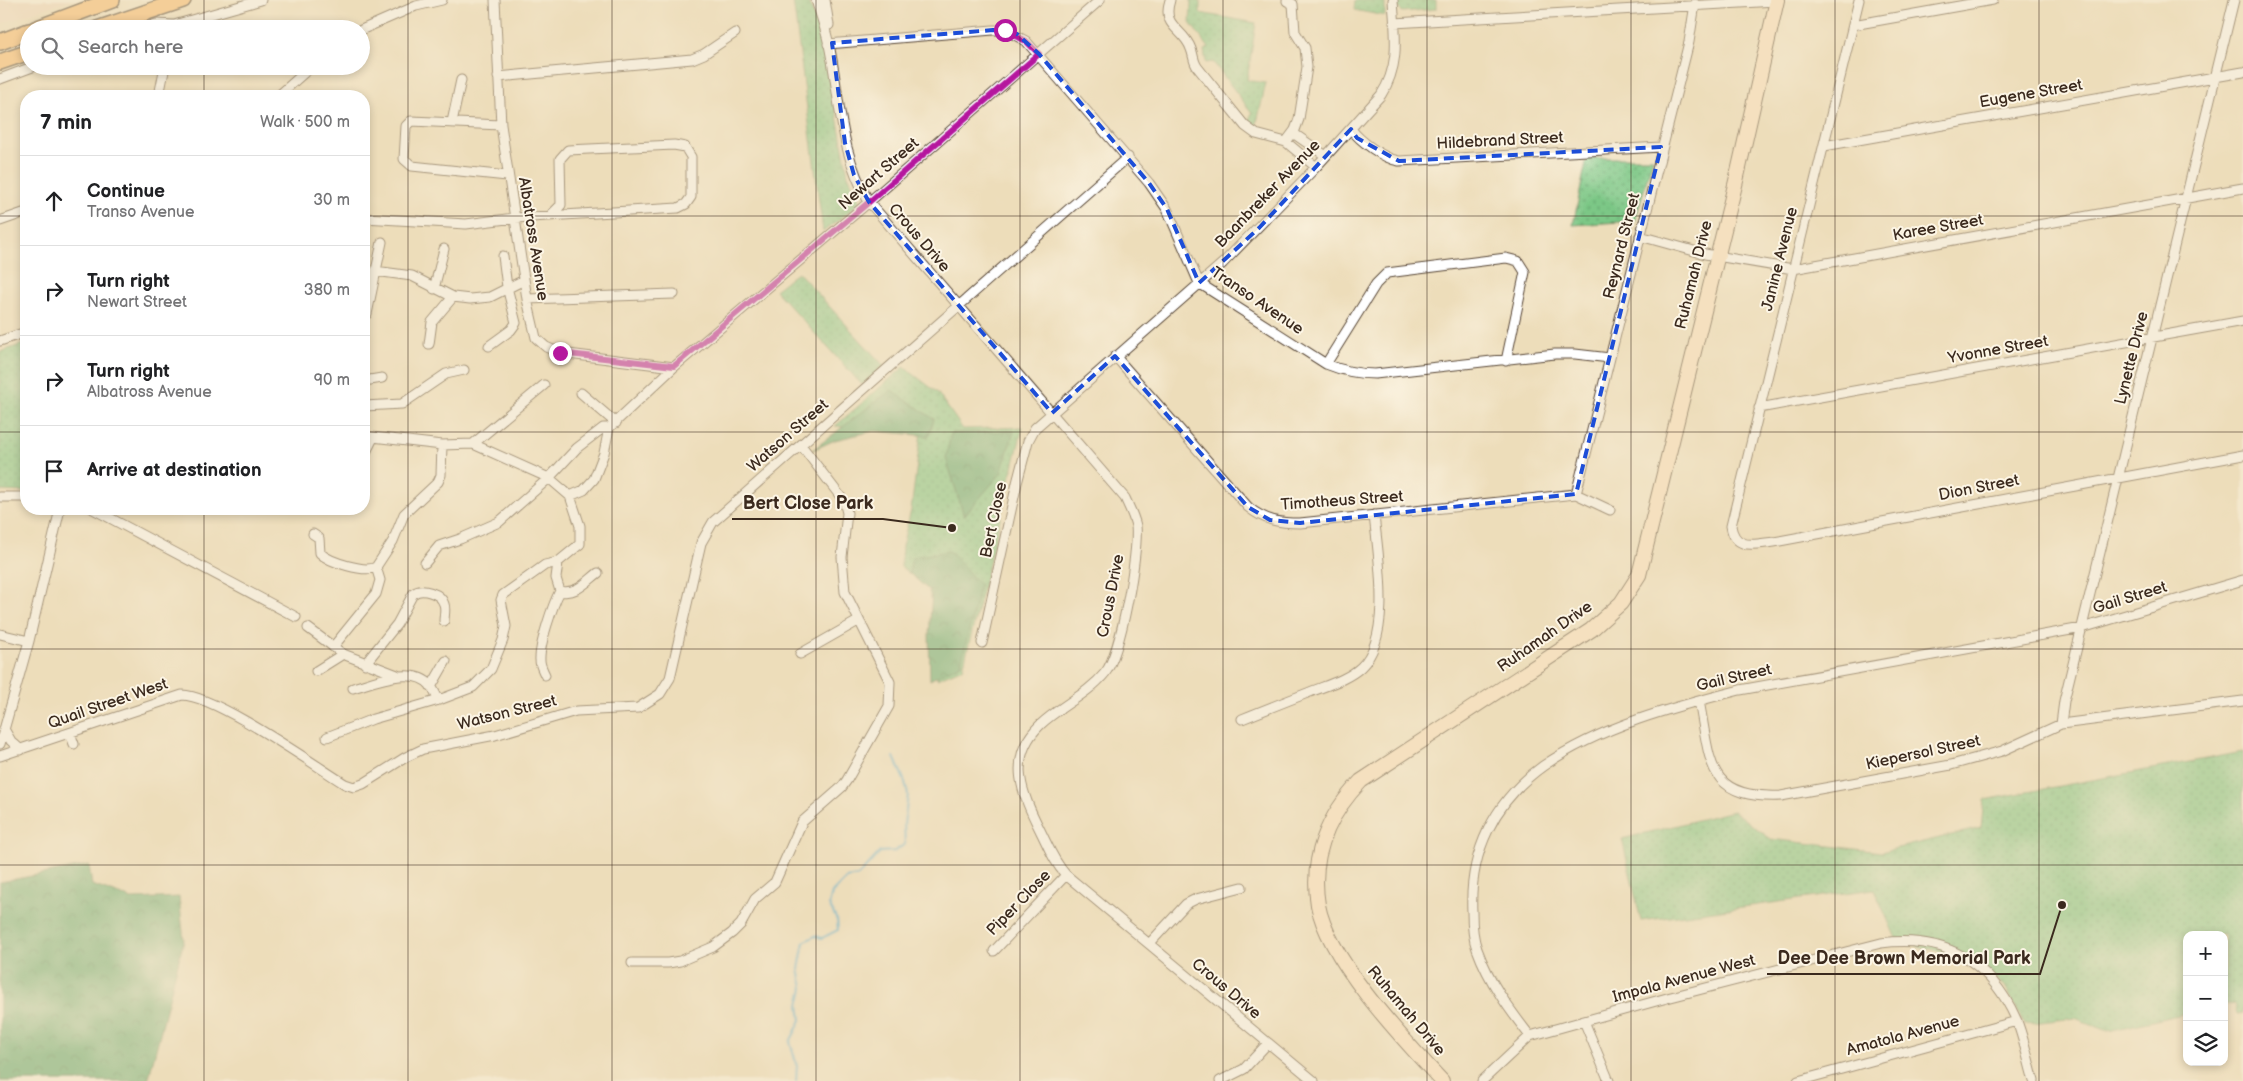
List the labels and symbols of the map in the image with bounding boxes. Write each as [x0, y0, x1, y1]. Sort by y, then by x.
route start [994, 19, 1017, 42]
street label: Eugene Street [1978, 76, 2084, 112]
street label: Hildebrand Street [1436, 128, 1564, 154]
street label: Newart Street [835, 134, 923, 214]
street label: Baanbreker Avenue [1211, 136, 1325, 252]
street label: Albatross Avenue [514, 176, 552, 303]
street label: Reynard Street [1600, 191, 1644, 301]
street label: Crous Drive [884, 200, 954, 277]
street label: Janine Avenue [1758, 205, 1802, 313]
street label: Karee Street [1891, 211, 1985, 245]
street label: Ruhamah Drive [1671, 218, 1717, 331]
street label: Transo Avenue [1207, 263, 1307, 339]
street label: Lynette Drive [2111, 309, 2153, 406]
street label: Yvonne Street [1945, 332, 2050, 368]
route end [549, 342, 572, 365]
street label: Watson Street [743, 395, 833, 476]
street label: Dion Street [1937, 471, 2021, 505]
street label: Bert Close [977, 480, 1011, 560]
callout: Bert Close Park [732, 486, 883, 519]
street label: Timotheus Street [1280, 487, 1404, 515]
text: Bert Close Park [743, 493, 874, 514]
street label: Crous Drive [1094, 552, 1128, 639]
street label: Gail Street [2091, 578, 2169, 618]
street label: Ruhamah Drive [1494, 597, 1596, 677]
street label: Gail Street [1695, 660, 1773, 696]
street label: Quail Street West [46, 675, 170, 733]
street label: Watson Street [455, 691, 559, 734]
street label: Kiepersol Street [1864, 732, 1982, 774]
street label: Piper Close [983, 866, 1055, 940]
callout: Dee Dee Brown Memorial Park [1767, 941, 2040, 974]
text: Dee Dee Brown Memorial Park [1778, 948, 2031, 969]
street label: Impala Avenue West [1611, 951, 1757, 1007]
street label: Crous Drive [1188, 955, 1265, 1024]
street label: Ruhamah Drive [1363, 962, 1449, 1060]
street label: Amatola Avenue [1844, 1012, 1962, 1060]

